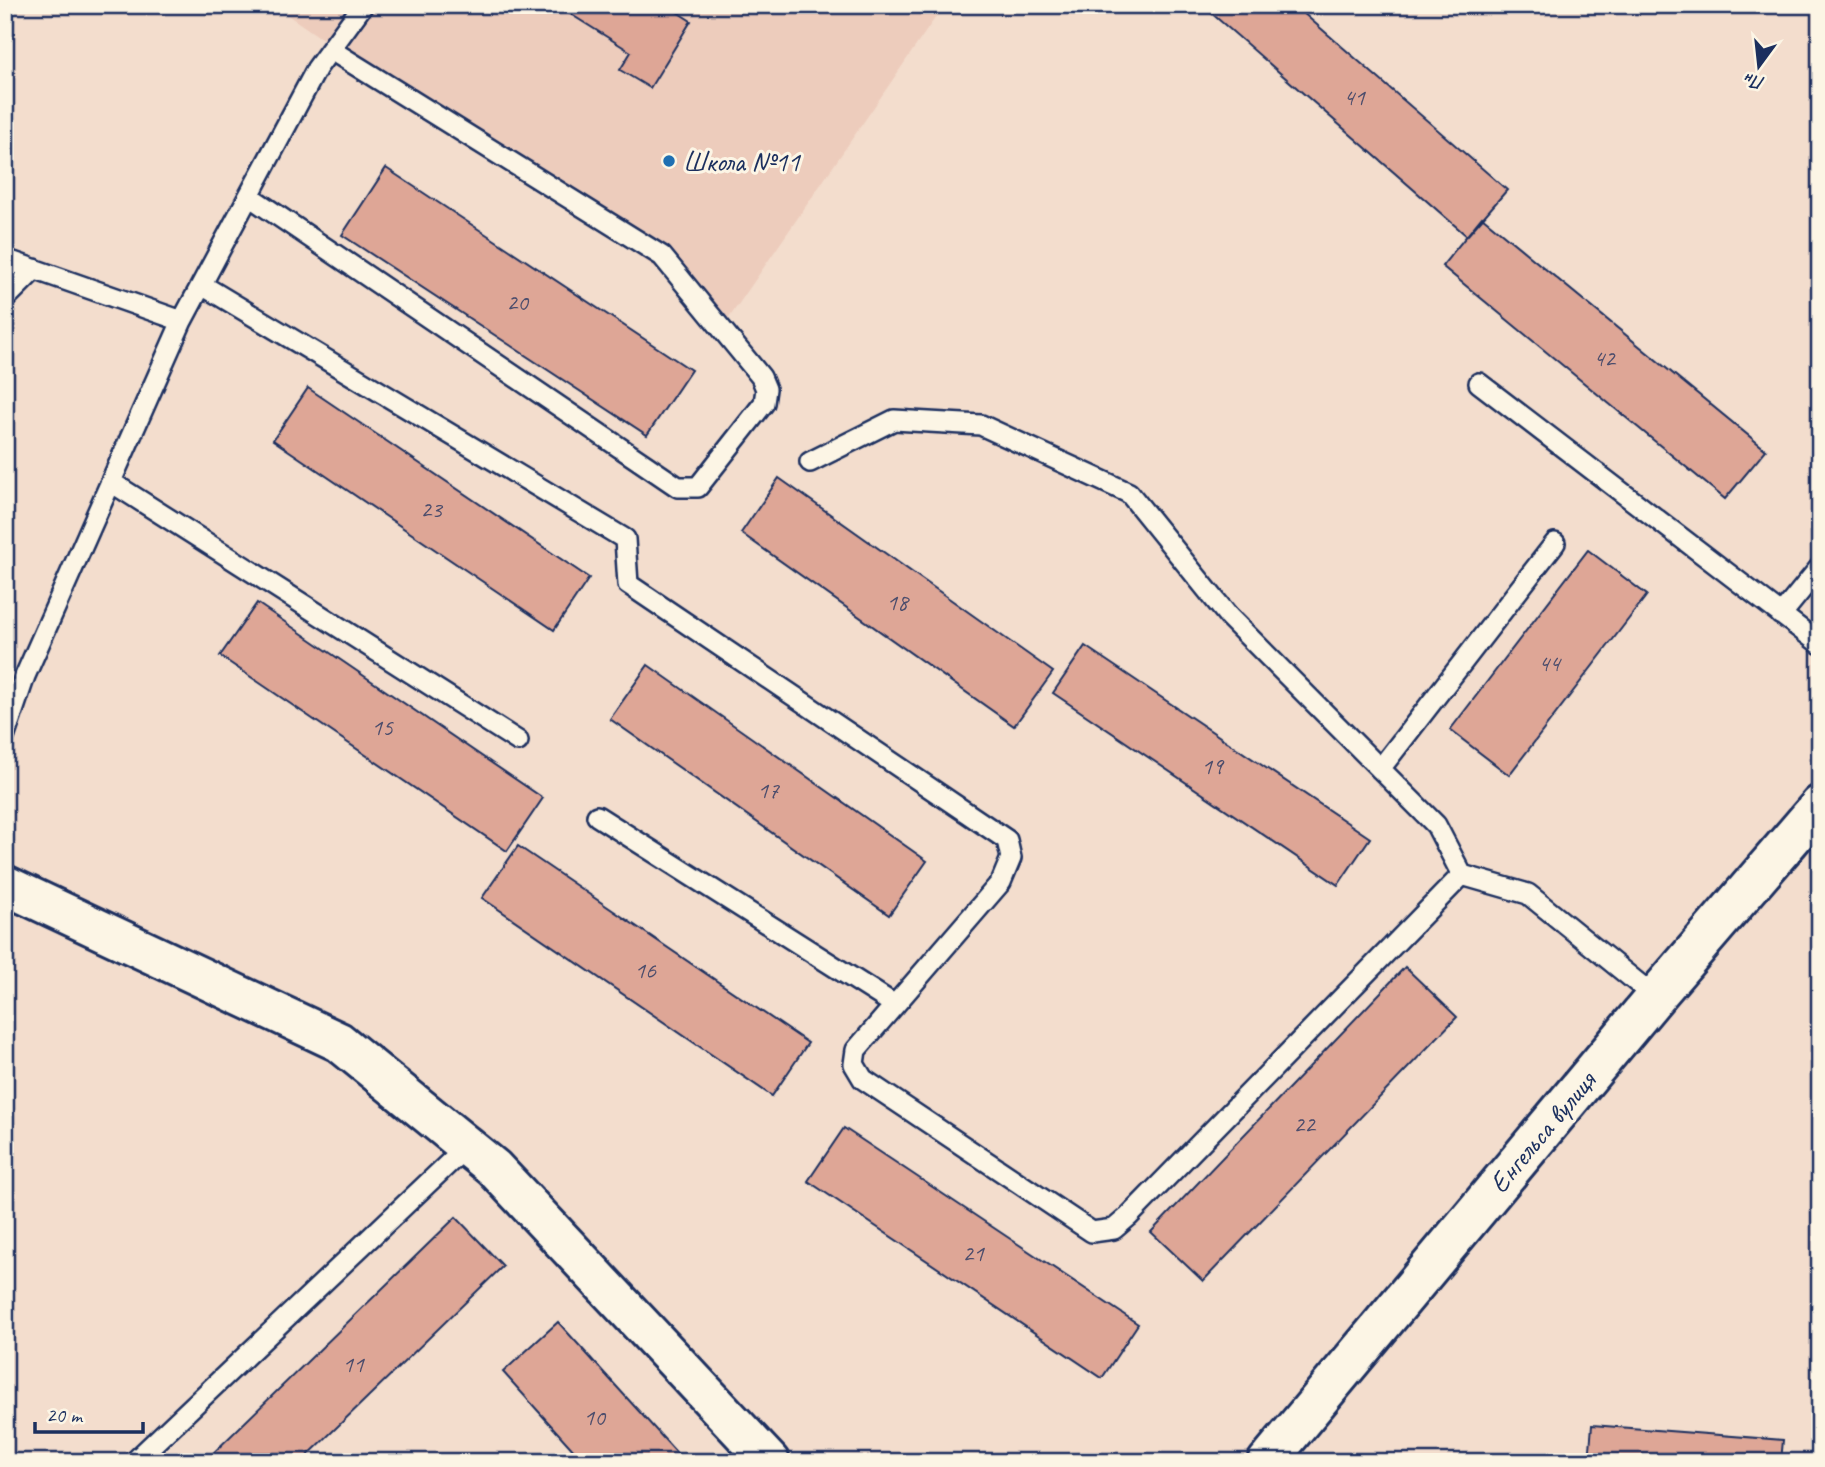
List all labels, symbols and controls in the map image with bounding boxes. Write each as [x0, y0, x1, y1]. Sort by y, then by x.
north arrow [1724, 32, 1794, 102]
text: Пн [1741, 67, 1768, 96]
house number: 41 [1343, 82, 1366, 112]
place label: Школа №11 [683, 144, 801, 179]
marker: Школа №11 [661, 153, 677, 169]
house number: 20 [506, 287, 530, 317]
house number: 42 [1593, 343, 1617, 373]
house number: 23 [420, 494, 444, 524]
house number: 18 [886, 587, 910, 617]
house number: 44 [1538, 648, 1562, 678]
house number: 15 [371, 712, 394, 742]
house number: 19 [1201, 751, 1225, 781]
house number: 17 [757, 775, 780, 805]
house number: 16 [634, 955, 657, 985]
street label: Енгельса вулиця [1481, 1062, 1604, 1200]
house number: 22 [1293, 1109, 1317, 1139]
house number: 21 [962, 1238, 985, 1268]
house number: 11 [342, 1349, 365, 1379]
scale bar [35, 1390, 144, 1434]
text: 20 m [46, 1402, 84, 1428]
house number: 10 [583, 1402, 607, 1432]

